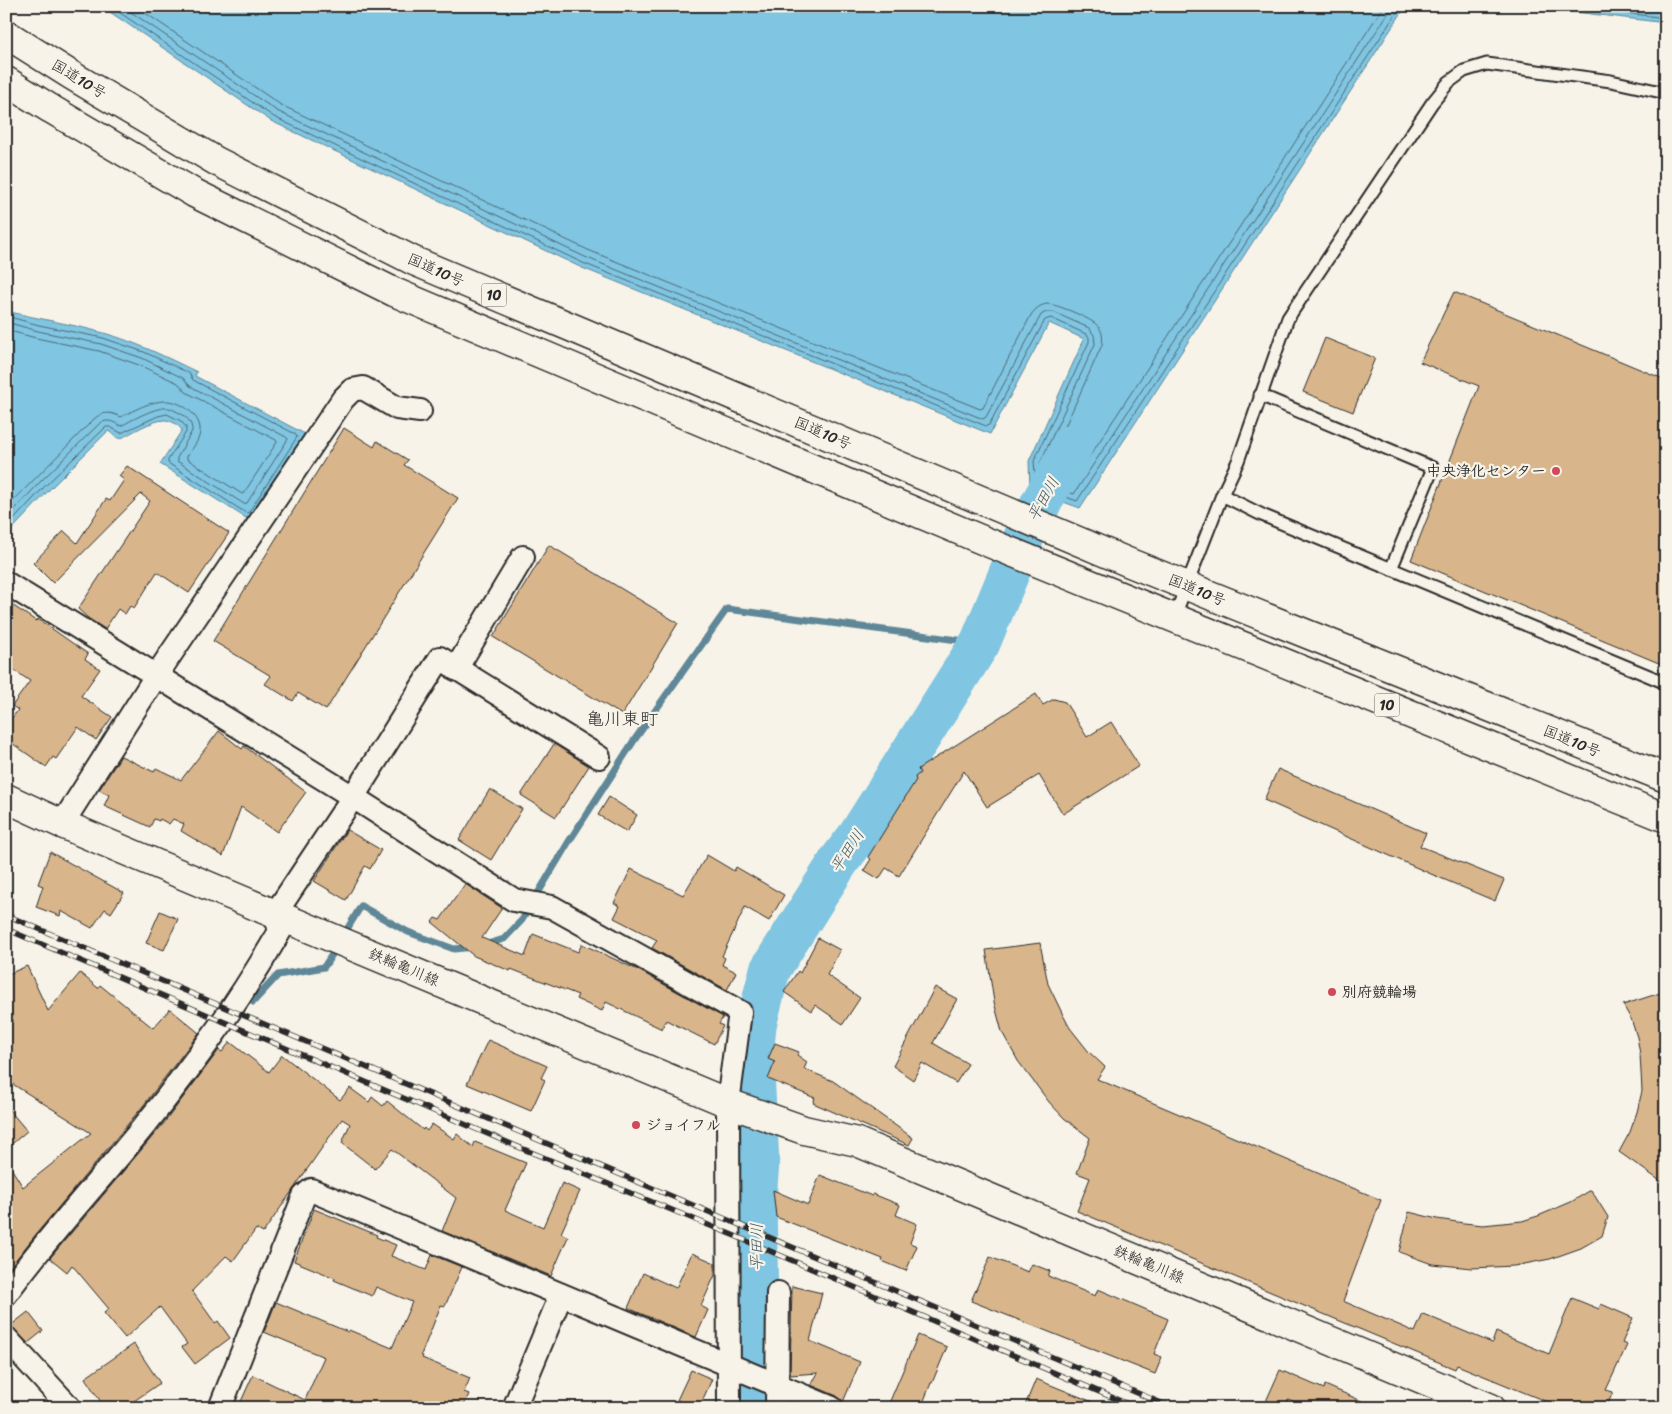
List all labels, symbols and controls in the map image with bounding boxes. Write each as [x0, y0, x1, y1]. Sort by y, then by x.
street label: 国道10号 [46, 52, 112, 106]
street label: 国道10号 [403, 246, 469, 294]
road number: 10 [482, 284, 506, 306]
street label: 国道10号 [790, 409, 856, 457]
place label: 中央浄化センター [1426, 458, 1546, 484]
marker: 中央浄化センター [1550, 465, 1562, 477]
water label: 平田川 [1019, 471, 1067, 527]
street label: 国道10号 [1164, 567, 1230, 613]
road number: 10 [1374, 694, 1400, 716]
district label: 亀川東町 [586, 703, 658, 735]
street label: 国道10号 [1539, 718, 1605, 764]
water label: 平田川 [822, 823, 872, 879]
street label: 鉄輪亀川線 [364, 940, 444, 994]
place label: 別府競輪場 [1342, 979, 1417, 1005]
marker: 別府競輪場 [1326, 986, 1338, 998]
place label: ジョイフル [646, 1112, 721, 1138]
marker: ジョイフル [630, 1119, 642, 1131]
water label: 平田川 [742, 1223, 771, 1271]
street label: 鉄輪亀川線 [1109, 1237, 1189, 1291]

